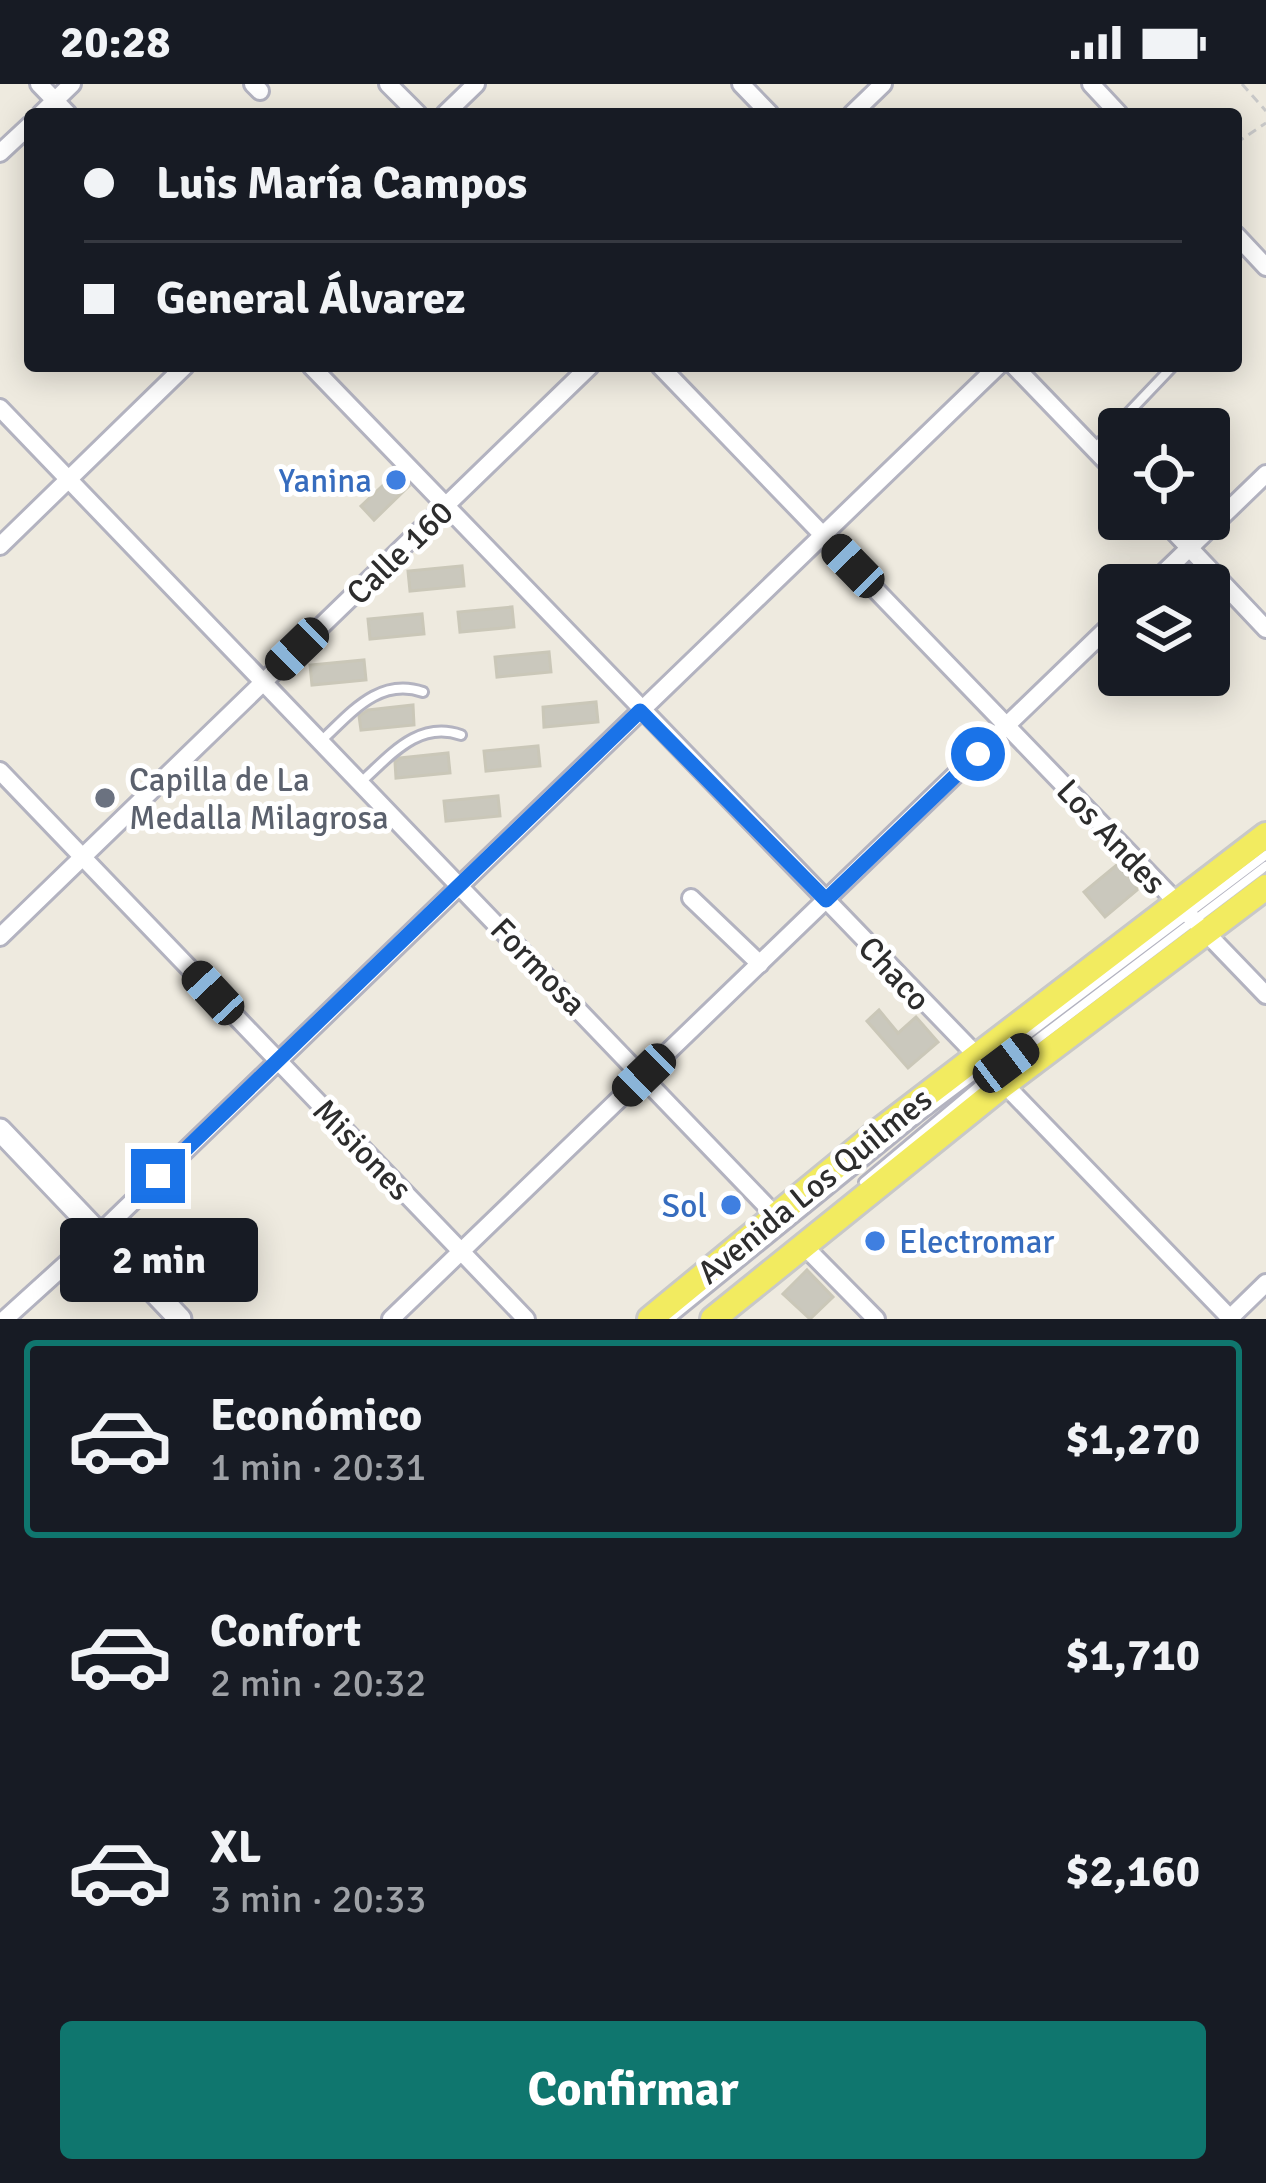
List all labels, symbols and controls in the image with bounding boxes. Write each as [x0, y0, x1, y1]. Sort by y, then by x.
text: 20:28 [60, 15, 170, 70]
text: Luis María Campos [156, 156, 527, 211]
text: General Álvarez [156, 271, 466, 326]
map controls [1098, 408, 1230, 696]
button: locate [1098, 408, 1230, 540]
place label: Yanina [278, 461, 372, 502]
marker: Yanina [383, 467, 409, 493]
street label: Calle 160 [338, 492, 462, 614]
car [815, 528, 891, 604]
button: layers [1098, 564, 1230, 696]
car [259, 611, 335, 687]
route start [951, 727, 1005, 781]
place label: Capilla de La Medalla Milagrosa [129, 760, 389, 839]
street label: Los Andes [1048, 771, 1174, 903]
marker: Capilla de La Medalla Milagrosa [92, 785, 118, 811]
street label: Formosa [481, 910, 594, 1025]
street label: Chaco [849, 928, 939, 1020]
car [175, 954, 251, 1032]
car [966, 1027, 1046, 1099]
car [606, 1037, 682, 1113]
street label: Avenida Los Quilmes [689, 1079, 940, 1293]
street label: Misiones [304, 1091, 420, 1209]
route end [131, 1149, 185, 1203]
place label: Sol [662, 1186, 707, 1227]
marker: Sol [718, 1192, 744, 1218]
callout: 2 min [59, 1218, 257, 1302]
place label: Electromar [899, 1222, 1055, 1263]
marker: Electromar [862, 1228, 888, 1254]
text: 2 min [112, 1236, 206, 1284]
icon: car [66, 1385, 174, 1493]
text: Económico [210, 1388, 422, 1443]
text: $1,270 [1065, 1412, 1200, 1467]
text: 1 min · 20:31 [210, 1443, 426, 1491]
icon: car [66, 1601, 174, 1709]
text: Confort [210, 1604, 361, 1659]
text: $1,710 [1065, 1628, 1200, 1683]
text: 2 min · 20:32 [210, 1659, 426, 1707]
icon: car [66, 1817, 174, 1925]
text: XL [210, 1820, 261, 1875]
text: $2,160 [1065, 1844, 1200, 1899]
text: 3 min · 20:33 [210, 1875, 426, 1923]
button: Confirmar [60, 2021, 1206, 2159]

